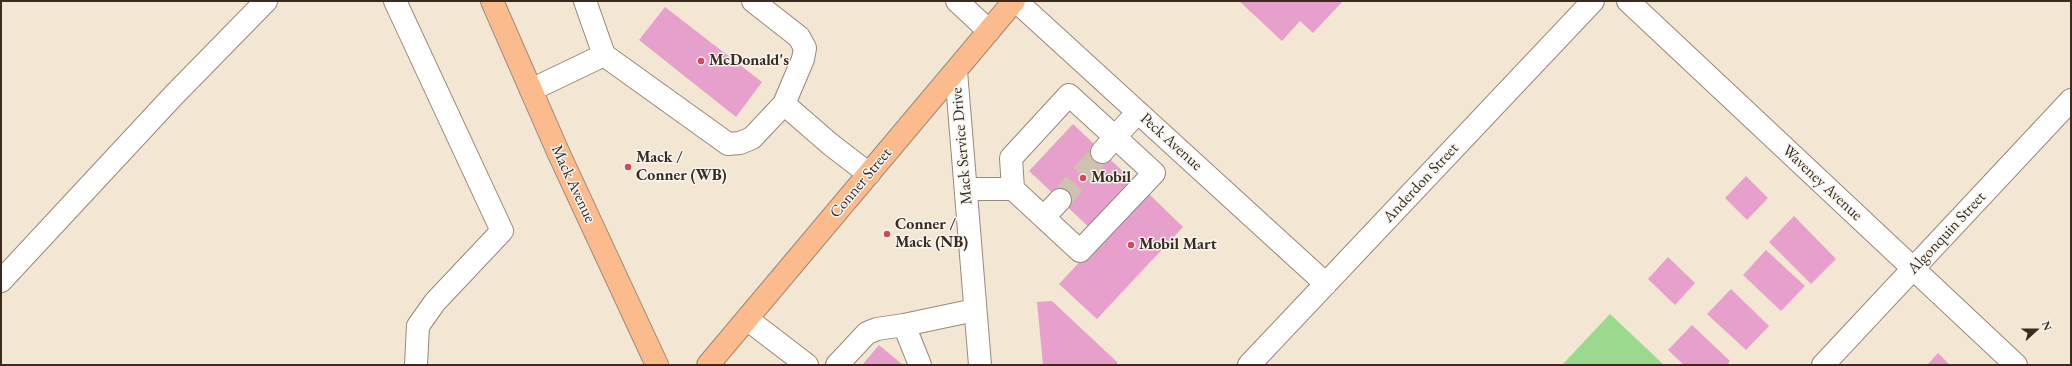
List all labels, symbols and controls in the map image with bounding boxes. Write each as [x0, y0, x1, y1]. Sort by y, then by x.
place label: McDonald's [709, 51, 789, 71]
marker: McDonald's [696, 56, 706, 66]
street label: Mack Service Drive [947, 87, 977, 205]
street label: Peck Avenue [1136, 109, 1206, 175]
street label: Anderdon Street [1379, 139, 1463, 227]
street label: Waveney Avenue [1778, 141, 1866, 225]
street label: Mack Avenue [547, 142, 599, 226]
street label: Conner Street [826, 144, 896, 222]
place label: Mack / Conner (WB) [636, 148, 727, 186]
marker: Mack / Conner (WB) [623, 162, 633, 172]
place label: Mobil [1091, 168, 1131, 188]
marker: Mobil [1078, 173, 1088, 183]
street label: Algonquin Street [1904, 188, 1990, 278]
place label: Conner / Mack (NB) [895, 215, 968, 253]
marker: Conner / Mack (NB) [882, 229, 892, 239]
place label: Mobil Mart [1139, 235, 1217, 255]
marker: Mobil Mart [1126, 240, 1136, 250]
north arrow [2016, 310, 2056, 350]
text: N [2039, 319, 2055, 332]

